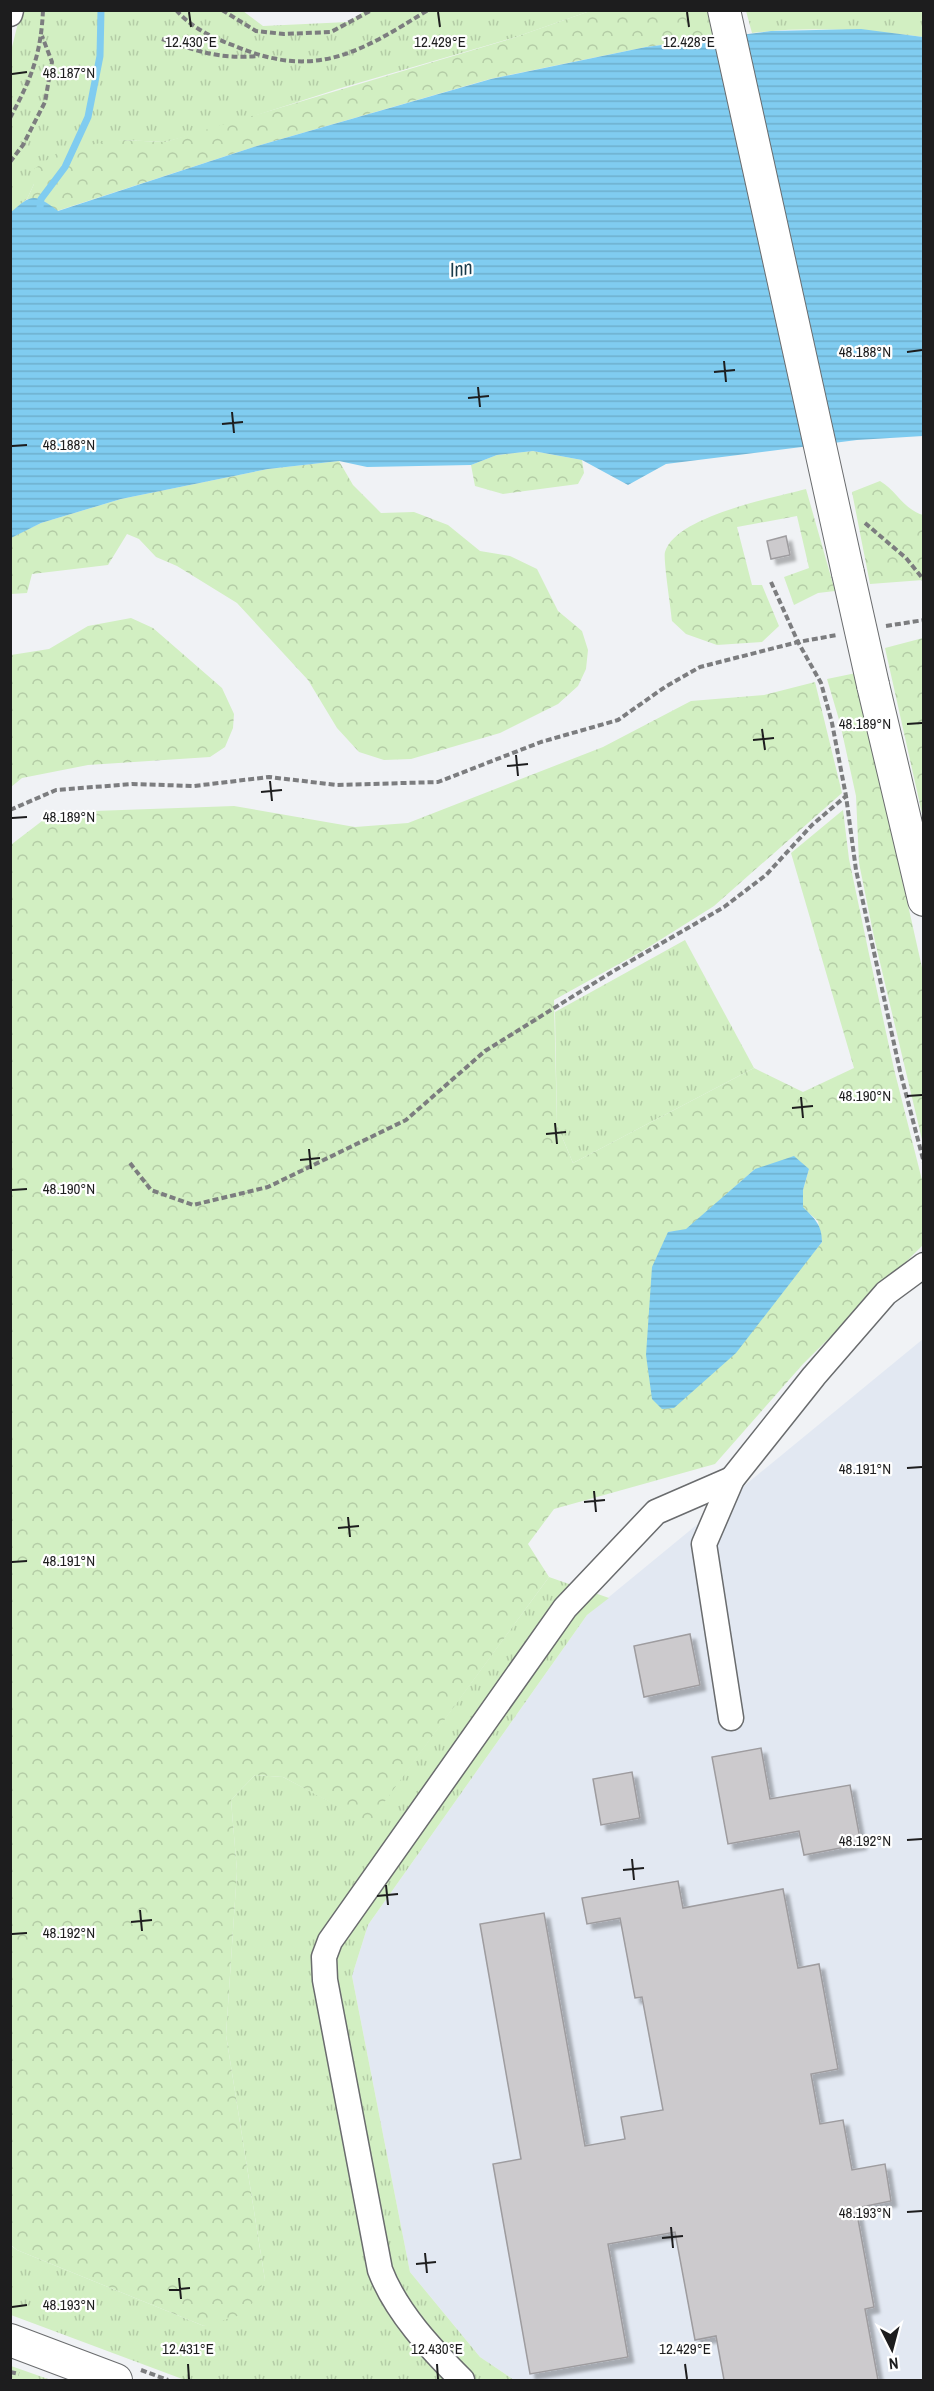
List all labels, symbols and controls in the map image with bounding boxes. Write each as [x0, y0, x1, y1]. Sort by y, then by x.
text: 12.430°E [165, 31, 217, 52]
text: 12.429°E [414, 31, 466, 52]
text: 12.428°E [663, 31, 715, 52]
text: 48.187°N [43, 62, 95, 83]
water label: Inn [448, 253, 474, 283]
text: 48.188°N [839, 341, 891, 362]
text: 48.188°N [43, 434, 95, 455]
text: 48.189°N [839, 713, 891, 734]
text: 48.189°N [43, 806, 95, 827]
text: 48.190°N [839, 1085, 891, 1106]
text: 48.190°N [43, 1178, 95, 1199]
text: 48.191°N [839, 1458, 891, 1479]
text: 48.191°N [43, 1550, 95, 1571]
text: 48.192°N [839, 1830, 891, 1851]
text: 48.192°N [43, 1922, 95, 1943]
text: 48.193°N [839, 2202, 891, 2223]
text: 48.193°N [43, 2294, 95, 2315]
north arrow [862, 2319, 922, 2379]
text: 12.431°E [162, 2338, 214, 2359]
text: 12.430°E [411, 2338, 463, 2359]
text: 12.429°E [659, 2338, 711, 2359]
text: N [888, 2352, 899, 2375]

